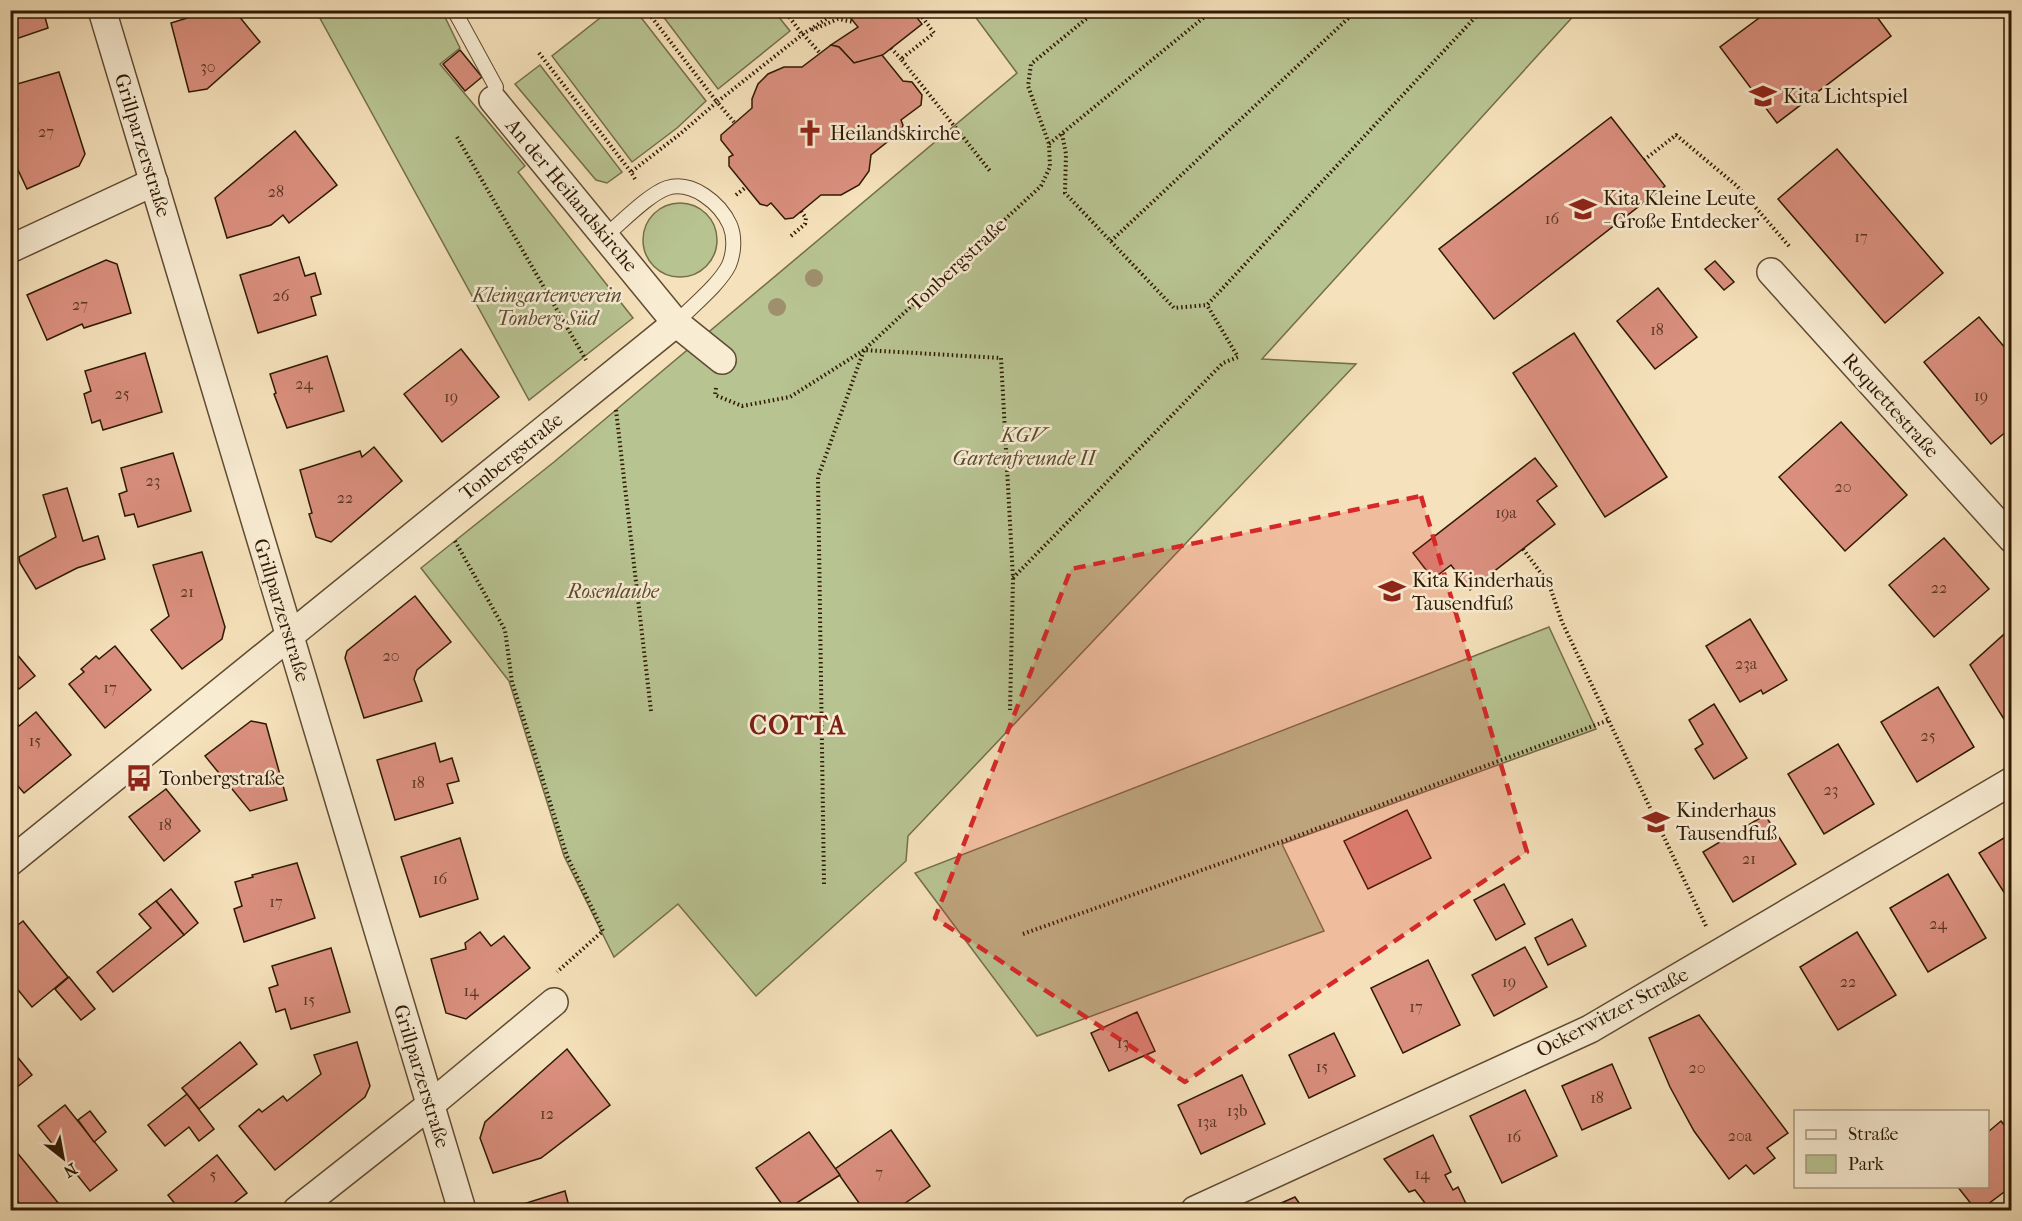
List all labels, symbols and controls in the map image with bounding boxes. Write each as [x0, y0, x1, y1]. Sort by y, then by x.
house number: 30 [200, 57, 216, 76]
street label: Grillparzerstraße [110, 71, 175, 220]
school or university icon: Kita Lichtspiel [1748, 81, 1778, 111]
place label: Kita Lichtspiel [1783, 85, 1908, 108]
street label: An der Heilandskirche [500, 113, 642, 277]
church icon: Heilandskirche [795, 118, 825, 148]
house number: 27 [38, 122, 54, 141]
place label: Heilandskirche [830, 122, 960, 145]
house number: 28 [268, 182, 284, 201]
place label: Kita Kleine Leute - Große Entdecker [1603, 187, 1759, 233]
school or university icon: Kita Kleine Leute - Große Entdecker [1568, 194, 1598, 224]
house number: 16 [1545, 209, 1559, 228]
street label: Tonbergstraße [904, 213, 1011, 316]
house number: 17 [1854, 227, 1868, 246]
park label: Kleingartenverein Tonberg Süd [470, 284, 622, 330]
house number: 26 [273, 286, 290, 305]
house number: 27 [72, 295, 88, 314]
house number: 18 [1650, 320, 1664, 339]
street label: Roquettestraße [1838, 348, 1944, 463]
house number: 24 [295, 374, 313, 393]
house number: 25 [114, 384, 130, 403]
house number: 19 [1974, 386, 1988, 405]
house number: 19 [444, 387, 458, 406]
street label: Tonbergstraße [455, 408, 567, 505]
park label: KGV Gartenfreunde II [953, 424, 1098, 470]
house number: 23 [146, 471, 160, 490]
house number: 20 [1834, 477, 1852, 496]
house number: 22 [337, 488, 353, 507]
house number: 19a [1495, 503, 1517, 522]
street label: Grillparzerstraße [249, 536, 314, 685]
place label: Kita Kinderhaus Tausendfuß [1412, 569, 1553, 615]
school or university icon: Kita Kinderhaus Tausendfuß [1377, 576, 1407, 606]
house number: 22 [1931, 578, 1947, 597]
park label: Rosenlaube [565, 580, 660, 603]
house number: 21 [180, 582, 194, 601]
house number: 20 [382, 646, 400, 665]
house number: 23a [1735, 654, 1758, 673]
house number: 17 [103, 678, 117, 697]
district label: COTTA [749, 710, 847, 741]
house number: 25 [1920, 726, 1936, 745]
house number: 15 [29, 731, 41, 750]
bus stop icon: Tonbergstraße [124, 763, 154, 793]
place label: Tonbergstraße [159, 767, 285, 790]
house number: 18 [411, 773, 425, 792]
house number: 23 [1824, 780, 1838, 799]
place label: Kinderhaus Tausendfuß [1676, 799, 1777, 845]
school or university icon: Kinderhaus Tausendfuß [1641, 807, 1671, 837]
house number: 18 [158, 815, 172, 834]
house number: 21 [1742, 849, 1756, 868]
house number: 16 [433, 869, 447, 888]
house number: 17 [269, 892, 283, 911]
house number: 24 [1929, 914, 1947, 933]
street label: Ockerwitzer Straße [1532, 963, 1692, 1062]
house number: 19 [1502, 972, 1516, 991]
house number: 22 [1840, 972, 1856, 991]
house number: 14 [463, 981, 479, 1000]
house number: 15 [303, 990, 315, 1009]
house number: 17 [1409, 997, 1423, 1016]
street label: Grillparzerstraße [389, 1002, 454, 1151]
house number: 13 [1117, 1033, 1129, 1052]
house number: 15 [1316, 1057, 1328, 1076]
house number: 20 [1688, 1058, 1706, 1077]
house number: 18 [1590, 1088, 1604, 1107]
house number: 13b [1227, 1101, 1247, 1120]
house number: 12 [540, 1104, 554, 1123]
legend [1794, 1110, 1989, 1188]
house number: 13a [1197, 1112, 1217, 1131]
text: Straße [1848, 1124, 1899, 1145]
house number: 20a [1728, 1126, 1753, 1145]
house number: 16 [1507, 1127, 1521, 1146]
north arrow [33, 1128, 93, 1188]
text: Park [1848, 1154, 1885, 1175]
text: N [60, 1159, 81, 1182]
house number: 7 [875, 1163, 883, 1182]
house number: 14 [1414, 1164, 1430, 1183]
house number: 5 [210, 1165, 217, 1184]

